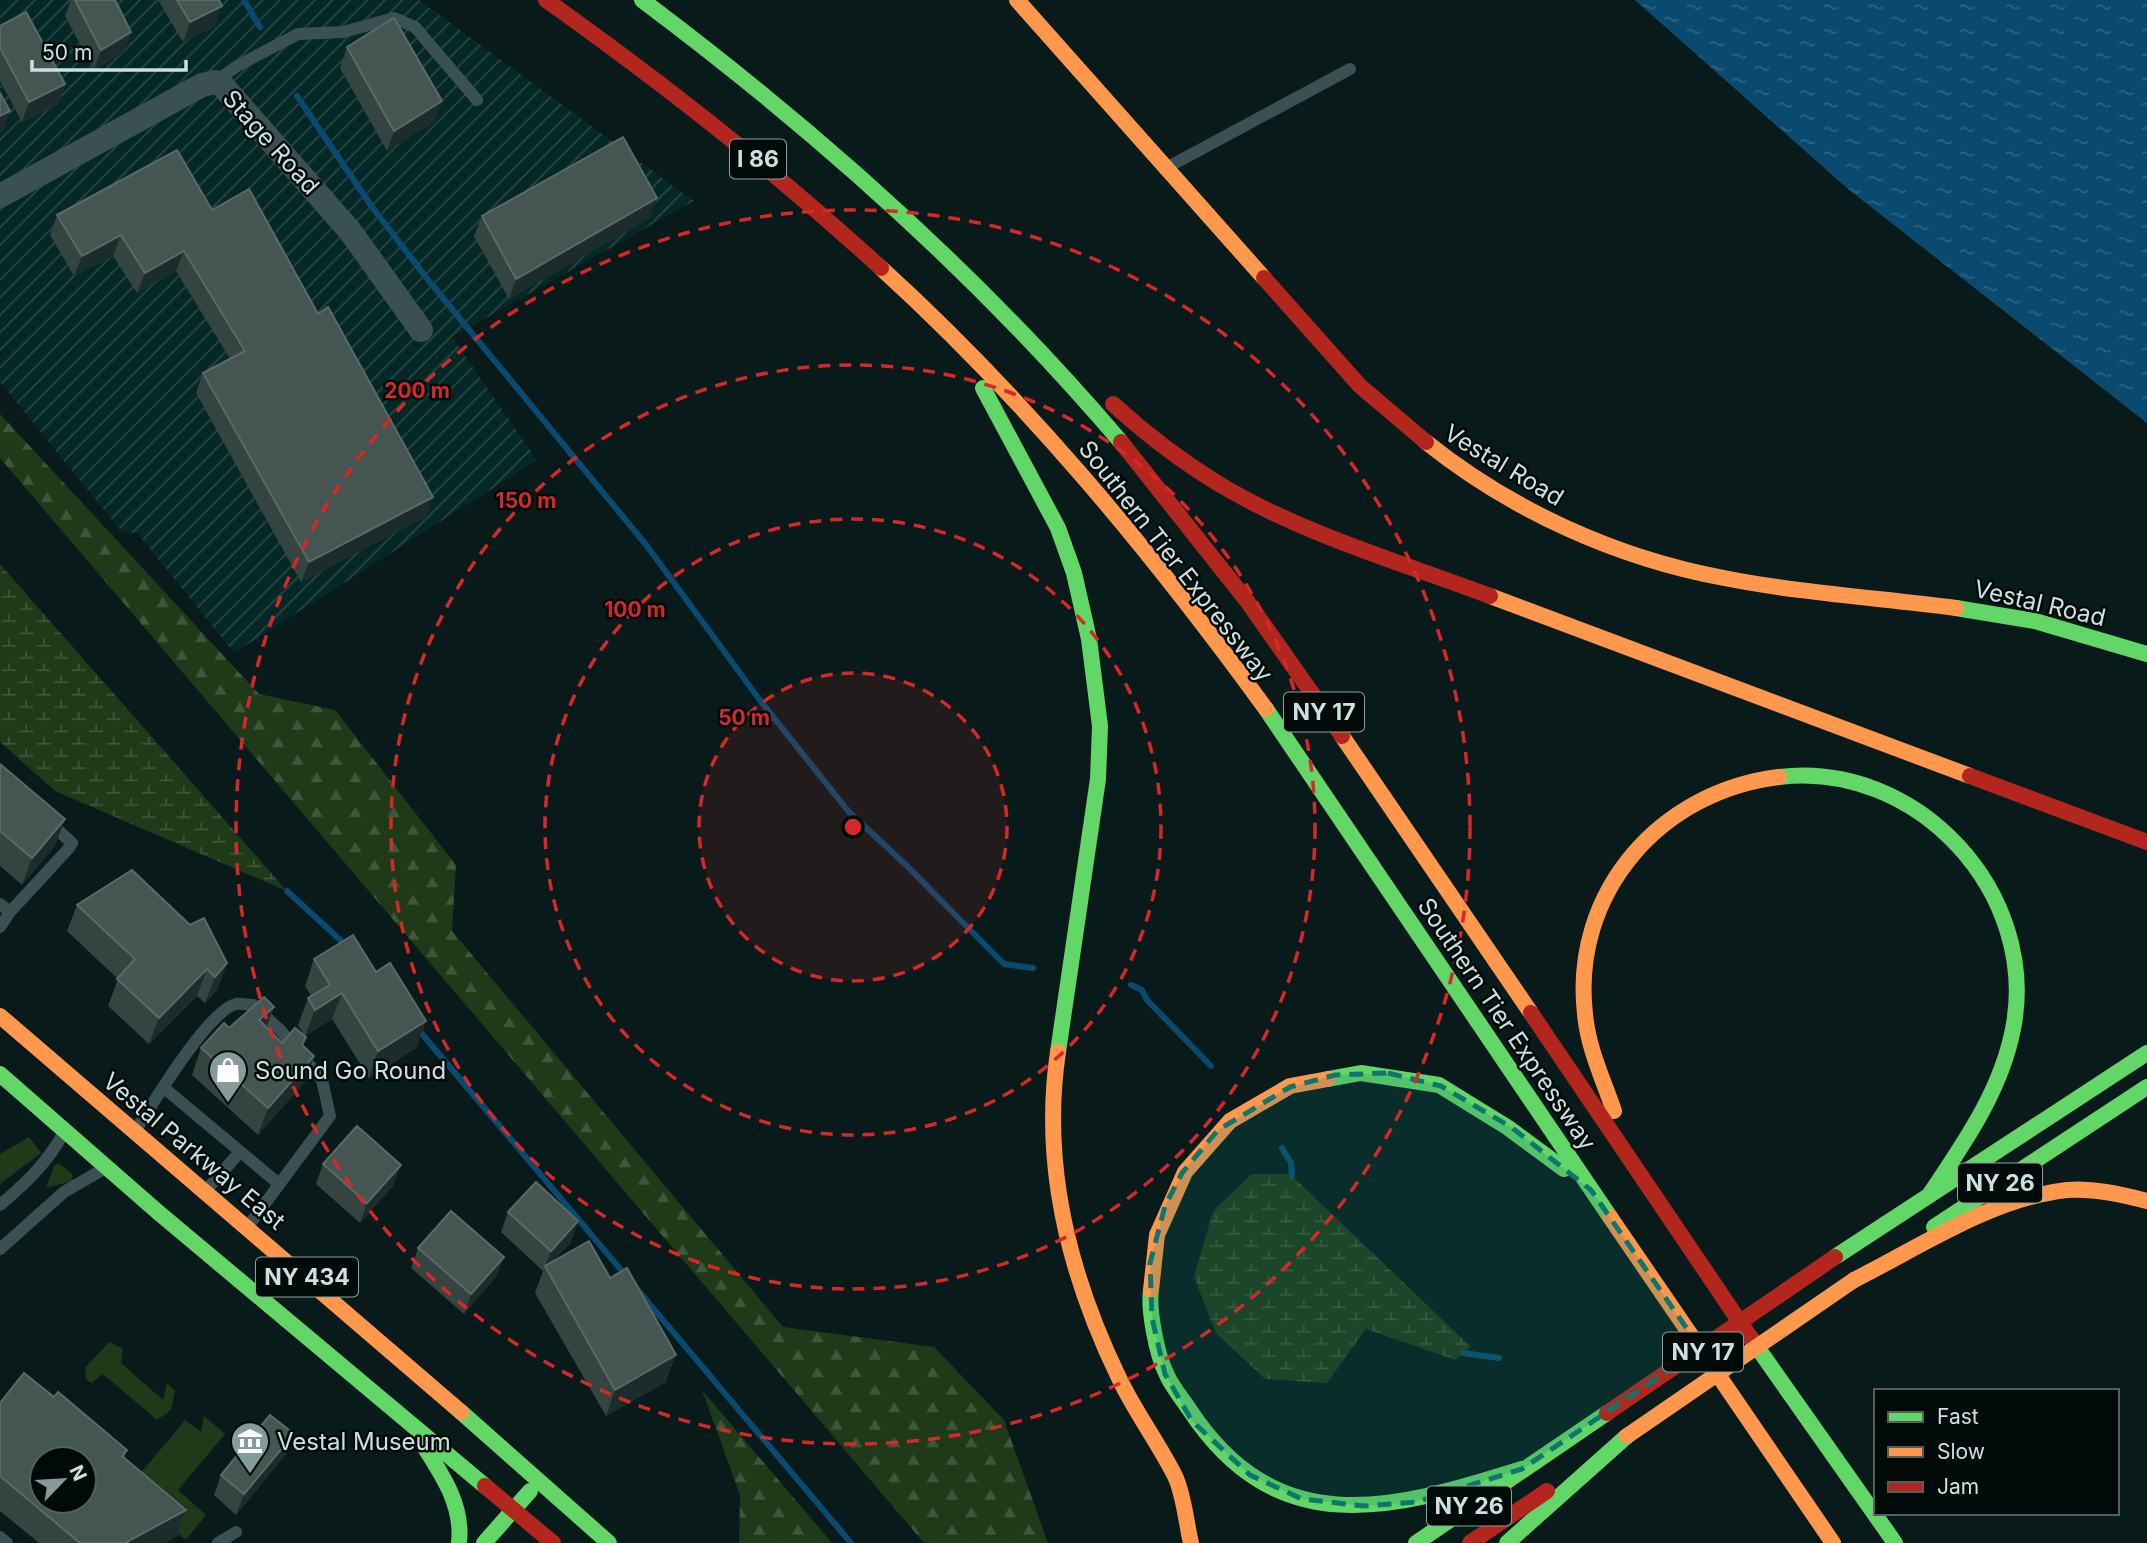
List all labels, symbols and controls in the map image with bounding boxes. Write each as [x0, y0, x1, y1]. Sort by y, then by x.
scale bar [32, 28, 186, 72]
text: 50 m [42, 40, 92, 65]
street label: Stage Road [217, 84, 325, 200]
road number: I 86 [730, 140, 786, 178]
text: 200 m [384, 378, 450, 403]
street label: Vestal Road [1439, 418, 1569, 512]
street label: Southern Tier Expressway [1073, 435, 1279, 687]
text: 150 m [496, 488, 556, 513]
street label: Vestal Road [1972, 574, 2108, 632]
text: 100 m [604, 597, 666, 622]
road number: NY 17 [1284, 692, 1364, 732]
text: 50 m [718, 705, 770, 730]
centre of rings [841, 815, 865, 839]
street label: Southern Tier Expressway [1412, 892, 1602, 1156]
shop icon: Sound Go Round [207, 1049, 249, 1104]
place label: Sound Go Round [255, 1056, 446, 1085]
street label: Vestal Parkway East [97, 1066, 291, 1236]
road number: NY 26 [1958, 1164, 2042, 1202]
road number: NY 434 [256, 1258, 358, 1296]
road number: NY 17 [1663, 1332, 1743, 1372]
legend [1874, 1389, 2119, 1515]
text: Fast [1937, 1404, 1979, 1429]
museum icon: Vestal Museum [229, 1420, 271, 1475]
place label: Vestal Museum [277, 1427, 451, 1456]
text: Slow [1937, 1439, 1985, 1464]
north arrow [28, 1445, 98, 1515]
text: N [64, 1462, 91, 1484]
text: Jam [1937, 1474, 1979, 1499]
road number: NY 26 [1427, 1486, 1511, 1526]

